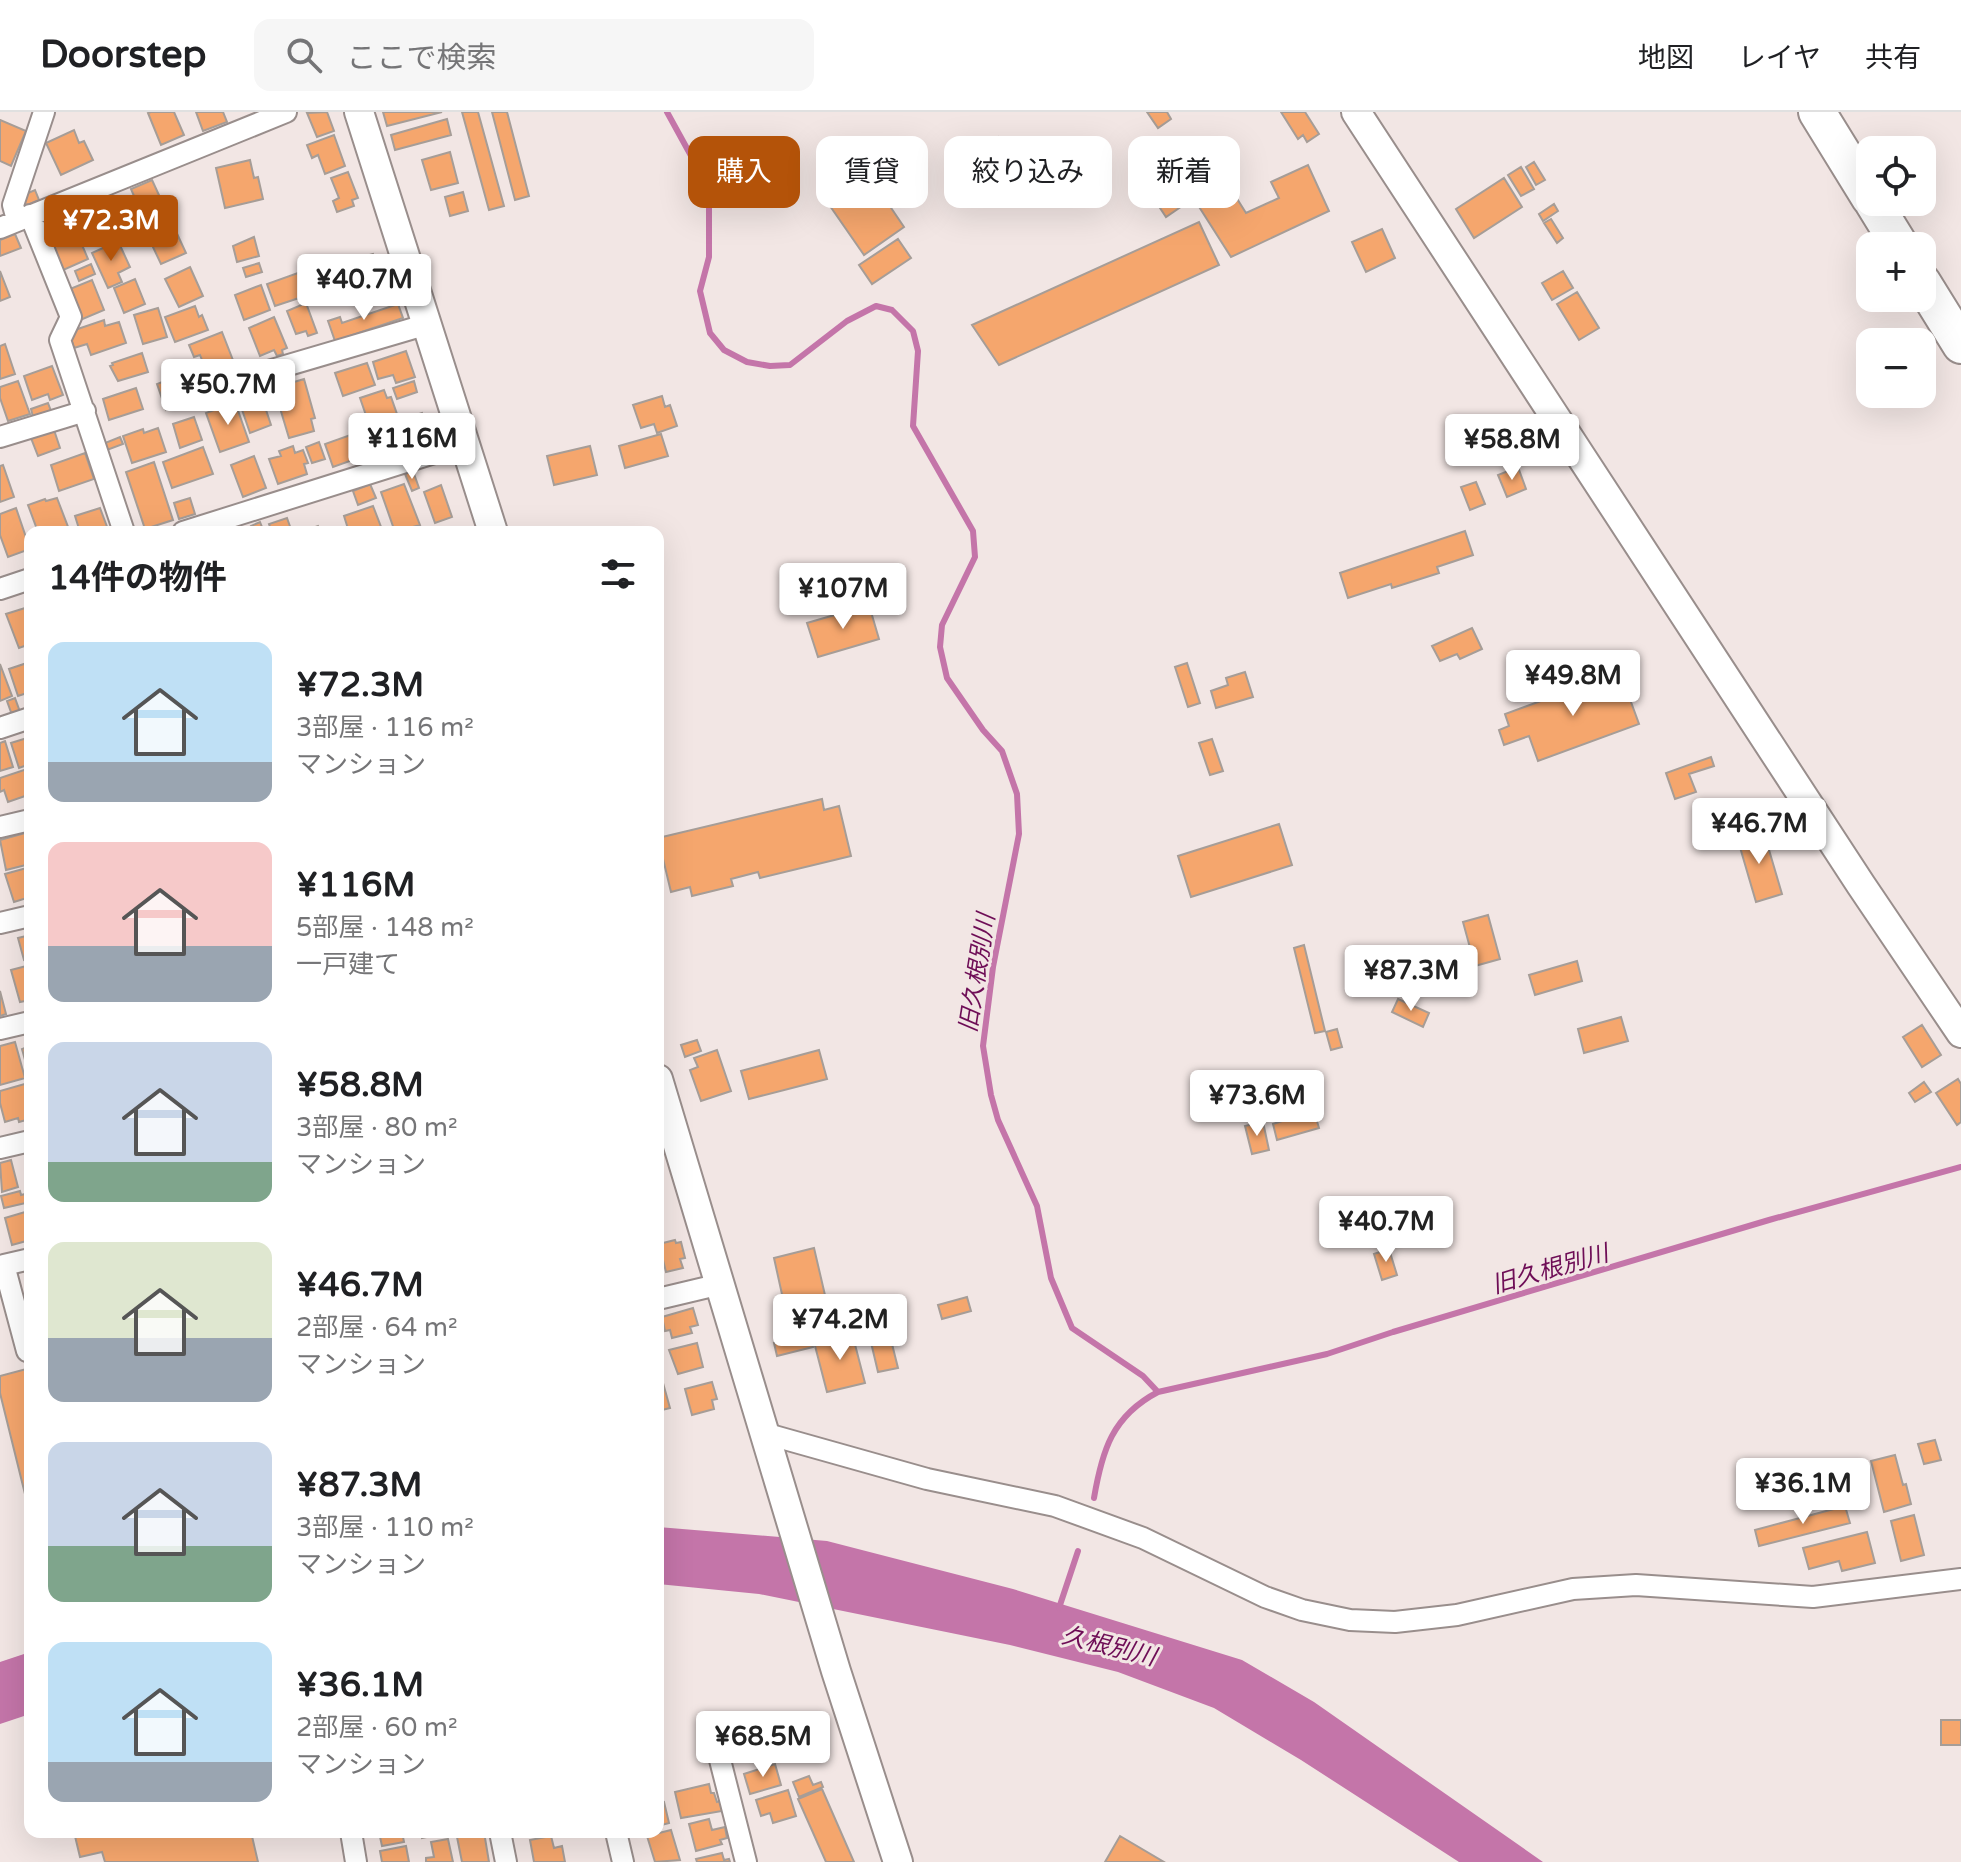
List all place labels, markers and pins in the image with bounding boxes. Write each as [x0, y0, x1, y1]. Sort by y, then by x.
pin: ¥72.3M [46, 195, 176, 263]
pin: ¥40.7M [299, 254, 429, 322]
pin: ¥50.7M [163, 359, 293, 427]
pin: ¥116M [356, 413, 468, 481]
pin: ¥58.8M [1447, 414, 1577, 482]
pin: ¥107M [787, 563, 899, 631]
pin: ¥49.8M [1508, 650, 1638, 718]
pin: ¥46.7M [1694, 798, 1824, 866]
pin: ¥87.3M [1346, 945, 1476, 1013]
pin: ¥73.6M [1192, 1070, 1322, 1138]
pin: ¥40.7M [1321, 1196, 1451, 1264]
pin: ¥74.2M [775, 1294, 905, 1362]
pin: ¥36.1M [1738, 1458, 1868, 1526]
pin: ¥68.5M [698, 1711, 828, 1779]

